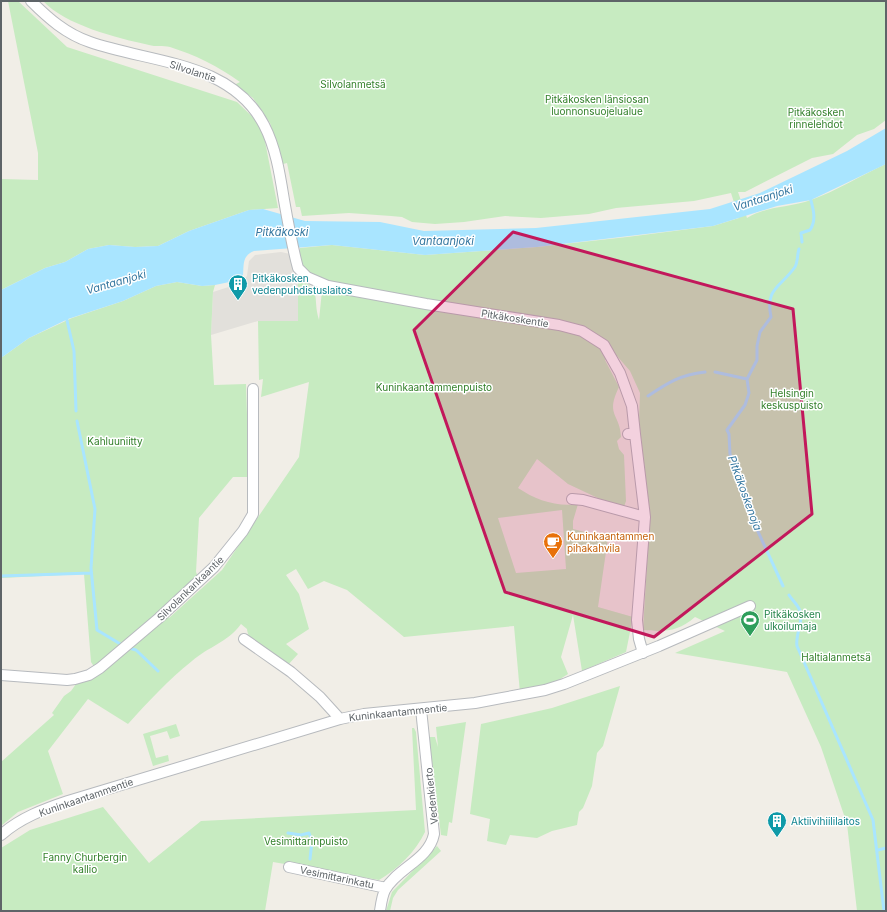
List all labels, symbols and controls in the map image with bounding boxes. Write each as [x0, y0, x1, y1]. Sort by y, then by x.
street label: Silvolantie [168, 58, 218, 84]
park label: Silvolanmetsä [320, 78, 386, 90]
park label: Pitkäkosken länsiosan luonnonsuojelualue [545, 93, 649, 117]
park label: Pitkäkosken rinnelehdot [788, 106, 844, 130]
water label: Vantaanjoki [731, 182, 795, 214]
water label: Pitkäkoski [255, 225, 309, 239]
water label: Vantaanjoki [412, 234, 474, 248]
water label: Vantaanjoki [84, 267, 148, 297]
place label: Pitkäkosken vedenpuhdistuslaitos [252, 272, 352, 296]
building icon: Pitkäkosken vedenpuhdistuslaitos [227, 273, 249, 301]
street label: Pitkäkoskentie [480, 307, 550, 329]
park label: Kuninkaantammenpuisto [376, 381, 492, 393]
park label: Helsingin keskuspuisto [761, 387, 823, 411]
park label: Kahluuniitty [87, 435, 143, 447]
water label: Pitkäkoskenoja [725, 454, 765, 533]
place label: Kuninkaantammen pihakahvila [567, 530, 654, 554]
cafe icon: Kuninkaantammen pihakahvila [542, 531, 564, 559]
street label: Silvolankankaantie [154, 553, 226, 623]
place label: Pitkäkosken ulkoilumaja [764, 608, 821, 632]
sports icon: Pitkäkosken ulkoilumaja [739, 609, 761, 637]
park label: Haltialanmetsä [801, 651, 871, 663]
street label: Kuninkaantammentie [348, 701, 448, 723]
street label: Vedenkierto [422, 767, 440, 825]
street label: Kuninkaantammentie [37, 775, 135, 819]
building icon: Aktiivihiililaitos [766, 810, 788, 838]
place label: Aktiivihiililaitos [791, 815, 860, 827]
park label: Vesimittarinpuisto [264, 835, 348, 847]
park label: Fanny Churbergin kallio [43, 851, 127, 875]
street label: Vesimittarinkatu [299, 863, 375, 891]

